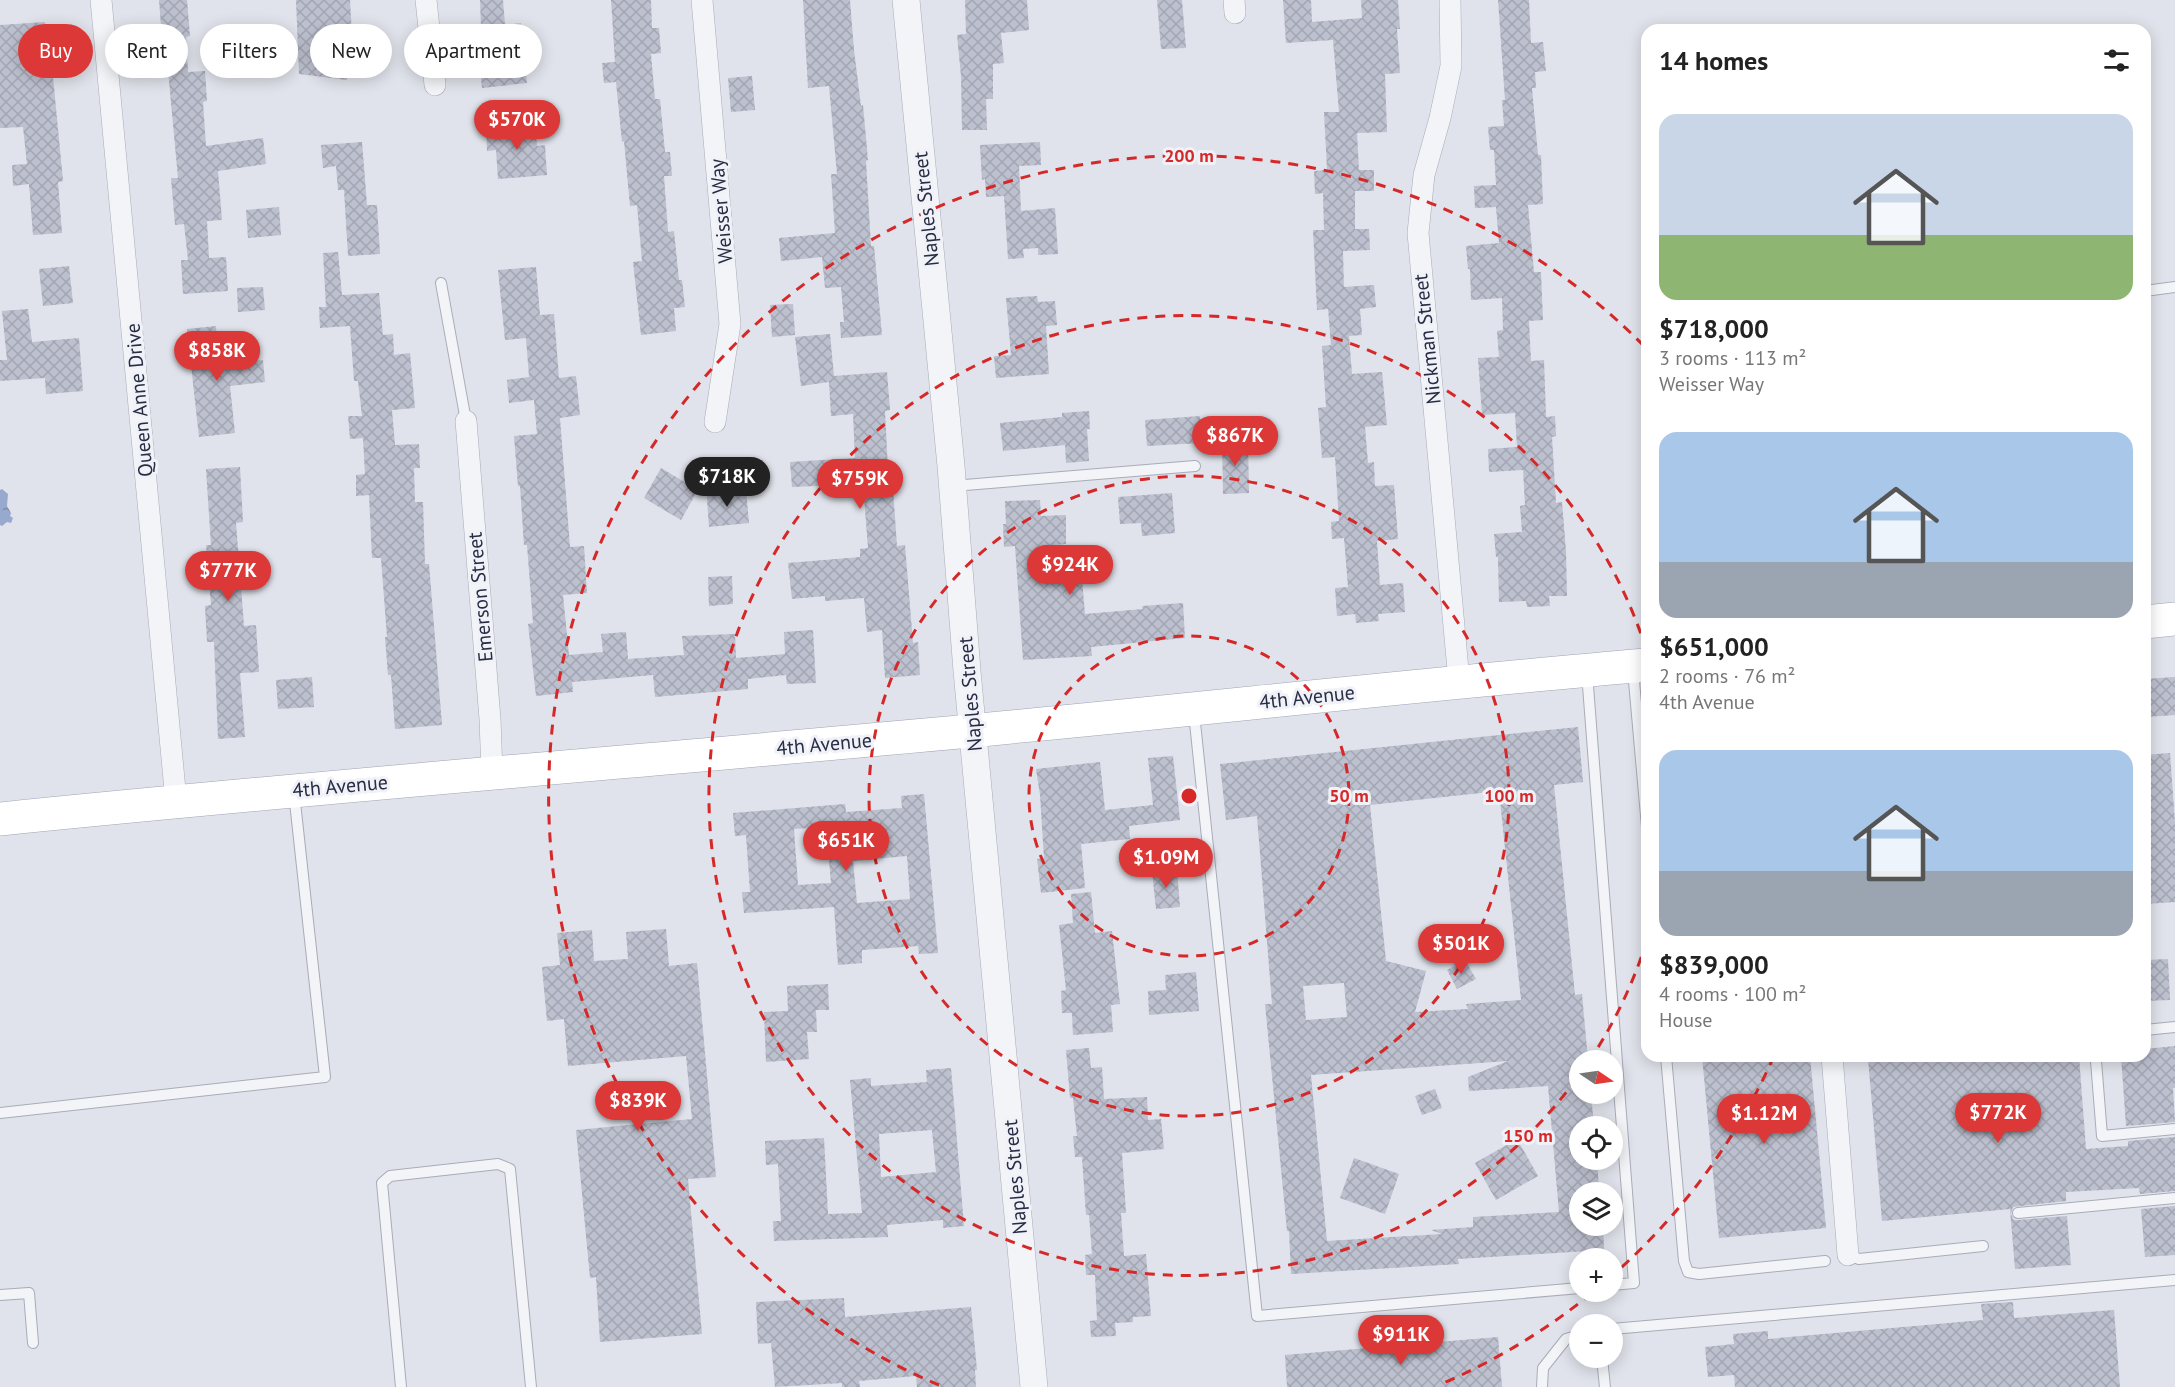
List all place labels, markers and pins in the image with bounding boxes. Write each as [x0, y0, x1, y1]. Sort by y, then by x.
pin: $570K [475, 100, 559, 151]
pin: $858K [175, 331, 259, 382]
pin: $867K [1193, 416, 1277, 467]
pin: $718K [685, 457, 769, 508]
pin: $759K [818, 459, 902, 510]
pin: $924K [1028, 545, 1112, 596]
pin: $777K [186, 551, 270, 602]
centre of rings [1179, 786, 1199, 806]
pin: $651K [804, 821, 888, 872]
pin: $1.09M [1117, 838, 1215, 889]
pin: $501K [1419, 924, 1503, 975]
pin: $839K [596, 1081, 680, 1132]
pin: $772K [1956, 1093, 2040, 1144]
pin: $1.12M [1715, 1094, 1813, 1145]
pin: $911K [1359, 1315, 1443, 1366]

